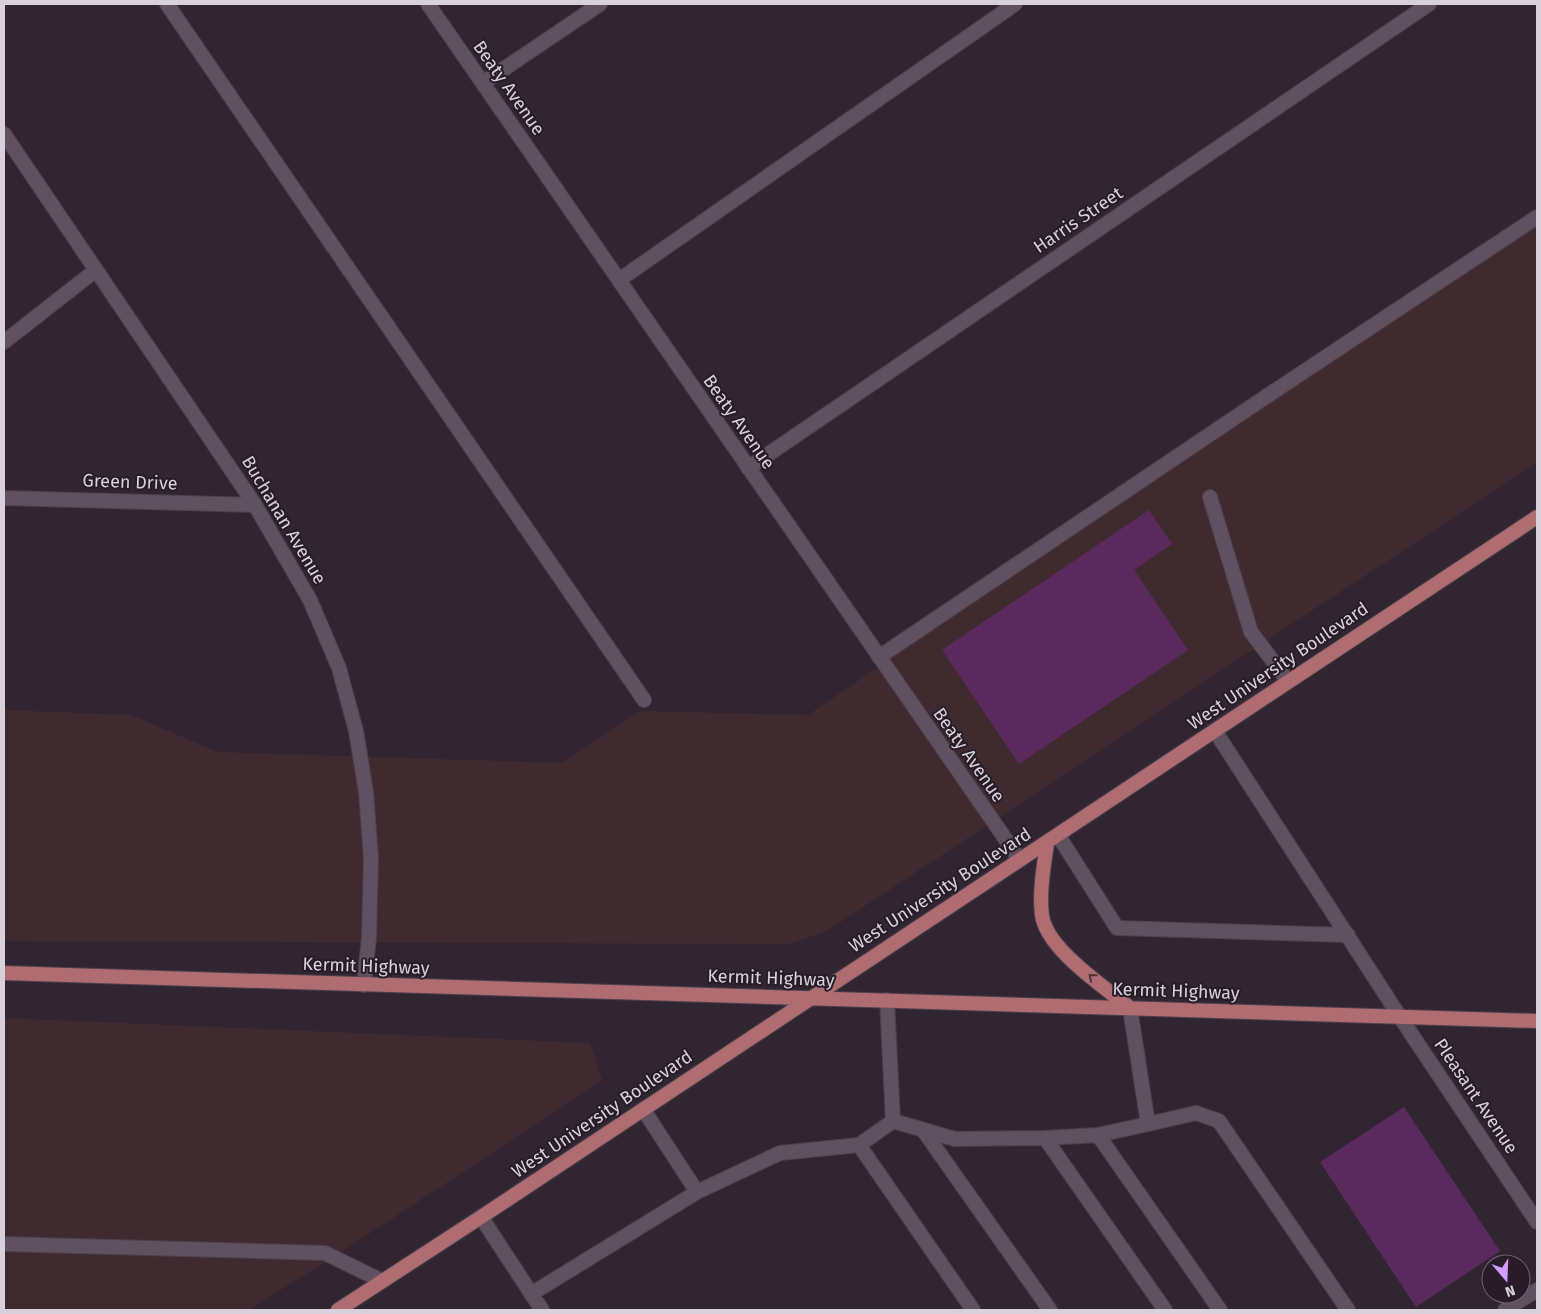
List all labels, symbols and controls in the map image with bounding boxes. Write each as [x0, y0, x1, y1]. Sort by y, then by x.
street label: Beaty Avenue [468, 37, 550, 139]
street label: Harris Street [1029, 182, 1127, 258]
street label: Beaty Avenue [698, 371, 780, 473]
street label: Buchanan Avenue [237, 452, 331, 588]
street label: Green Drive [82, 469, 178, 495]
street label: West University Boulevard [1184, 597, 1372, 735]
street label: Beaty Avenue [928, 704, 1010, 806]
street label: West University Boulevard [845, 823, 1035, 957]
street label: Kermit Highway [302, 953, 430, 979]
street label: Kermit Highway [707, 965, 835, 991]
one-way arrow [1089, 974, 1098, 982]
street label: Kermit Highway [1112, 978, 1240, 1004]
street label: Pleasant Avenue [1429, 1034, 1523, 1158]
street label: West University Boulevard [508, 1045, 696, 1183]
north arrow [1481, 1254, 1531, 1304]
text: N [1503, 1281, 1517, 1300]

